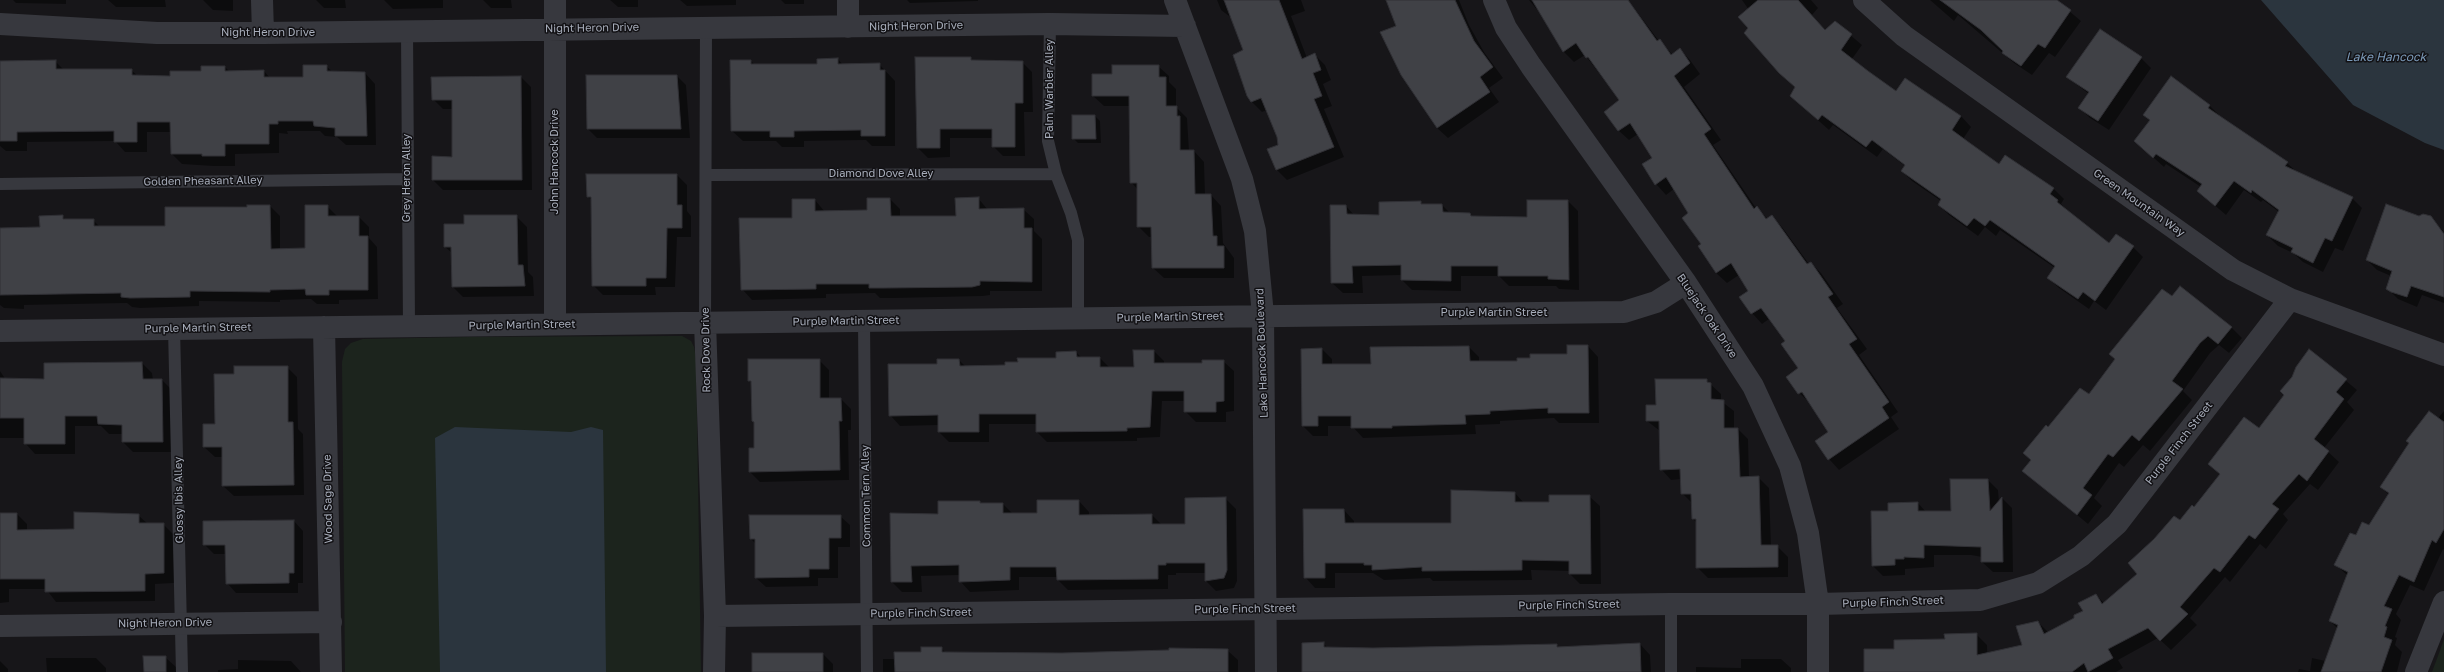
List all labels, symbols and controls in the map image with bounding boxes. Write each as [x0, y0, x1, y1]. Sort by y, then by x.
street label: Night Heron Drive [869, 19, 963, 33]
street label: Night Heron Drive [545, 21, 639, 35]
street label: Night Heron Drive [221, 26, 315, 40]
street label: Palm Warbler Alley [1043, 39, 1057, 139]
water label: Lake Hancock [2346, 50, 2426, 64]
street label: John Hancock Drive [548, 109, 562, 215]
street label: Grey Heron Alley [400, 134, 414, 222]
street label: Green Mountain Way [2091, 166, 2187, 240]
street label: Diamond Dove Alley [828, 167, 934, 181]
street label: Golden Pheasant Alley [143, 173, 263, 189]
street label: Bluejack Oak Drive [1674, 271, 1740, 361]
street label: Lake Hancock Boulevard [1253, 288, 1271, 418]
street label: Purple Martin Street [1440, 306, 1548, 320]
street label: Rock Dove Drive [699, 307, 713, 393]
street label: Purple Martin Street [1116, 309, 1224, 325]
street label: Purple Martin Street [792, 313, 900, 329]
street label: Purple Martin Street [468, 317, 576, 333]
street label: Purple Martin Street [144, 320, 252, 336]
street label: Purple Finch Street [2142, 399, 2216, 487]
street label: Common Tern Alley [859, 445, 873, 547]
street label: Wood Sage Drive [321, 454, 335, 544]
street label: Glossy Ibis Alley [172, 457, 186, 543]
street label: Purple Finch Street [1842, 594, 1944, 610]
street label: Purple Finch Street [1518, 598, 1620, 612]
street label: Purple Finch Street [1194, 602, 1296, 616]
street label: Purple Finch Street [870, 606, 972, 620]
street label: Night Heron Drive [118, 616, 212, 630]

